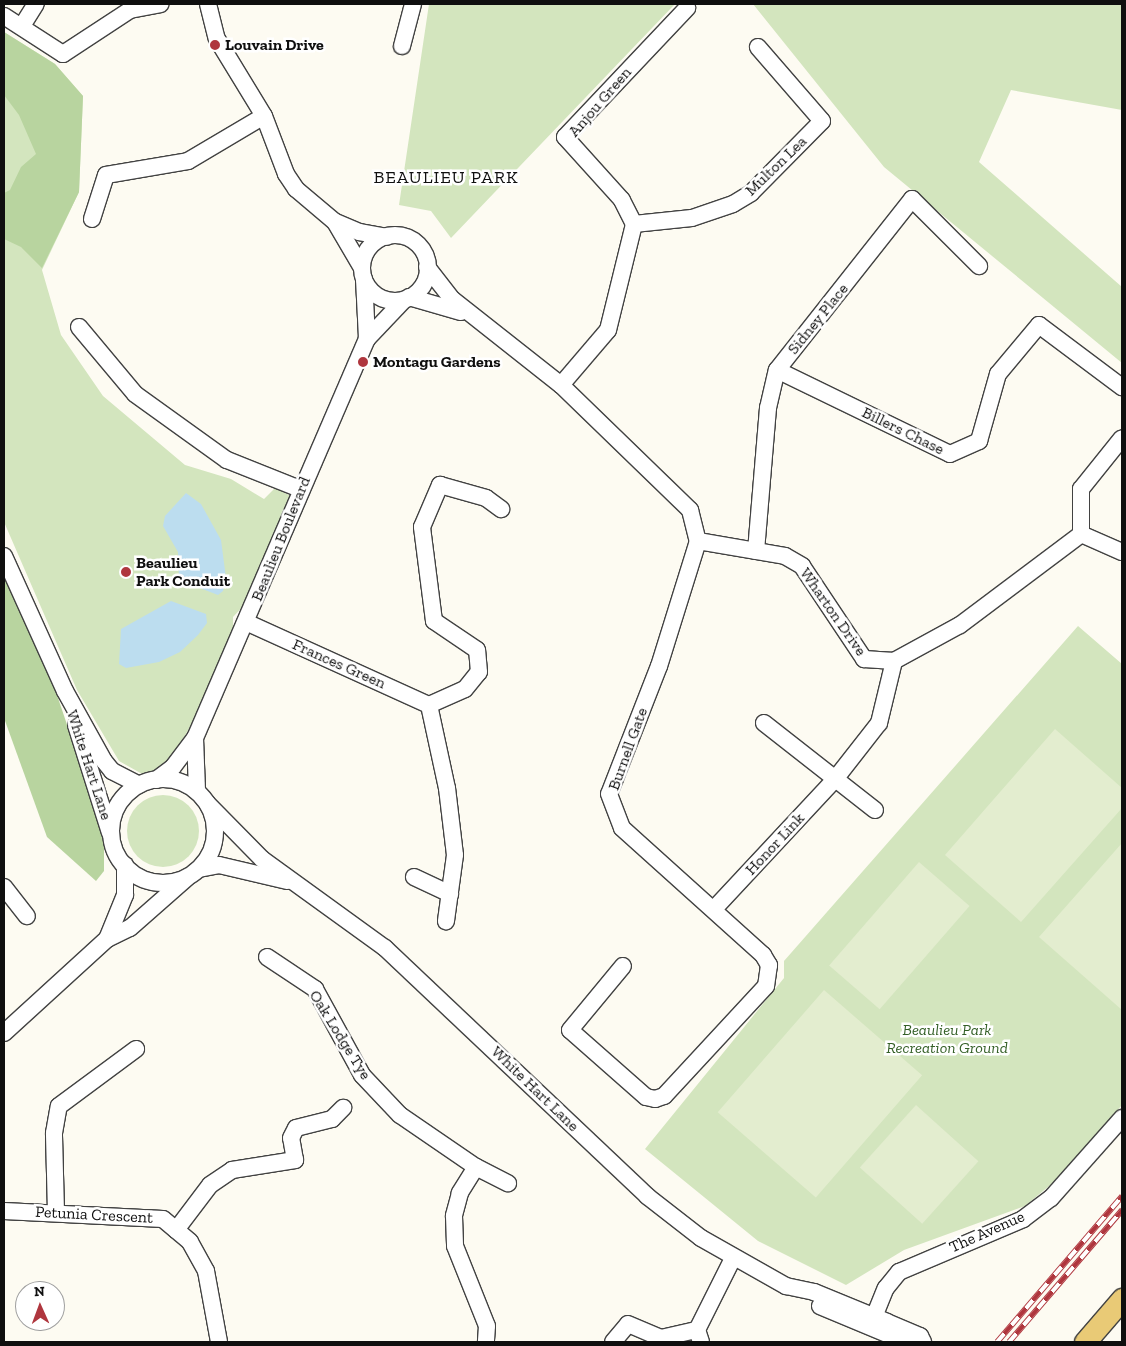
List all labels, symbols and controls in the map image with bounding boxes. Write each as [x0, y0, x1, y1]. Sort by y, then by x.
place label: Louvain Drive [225, 35, 324, 55]
marker: Louvain Drive [209, 39, 221, 51]
street label: Anjou Green [564, 63, 636, 141]
street label: Multon Lea [741, 132, 811, 200]
district label: BEAULIEU PARK [372, 166, 520, 188]
street label: Sidney Place [783, 280, 853, 358]
place label: Montagu Gardens [373, 352, 501, 372]
marker: Montagu Gardens [357, 356, 369, 368]
street label: Billers Chase [859, 403, 947, 459]
street label: Beaulieu Boulevard [247, 474, 315, 604]
place label: Beaulieu Park Conduit [136, 553, 230, 591]
street label: Wharton Drive [796, 564, 870, 660]
marker: Beaulieu Park Conduit [120, 566, 132, 578]
street label: Frances Green [289, 635, 389, 693]
street label: Burnell Gate [604, 705, 652, 793]
street label: White Hart Lane [62, 708, 116, 822]
street label: Honor Link [741, 809, 809, 879]
street label: Oak Lodge Tye [305, 987, 375, 1083]
park label: Beaulieu Park Recreation Ground [886, 1020, 1008, 1058]
street label: White Hart Lane [487, 1042, 583, 1136]
street label: Petunia Crescent [35, 1202, 153, 1228]
street label: The Avenue [946, 1207, 1028, 1257]
north arrow [15, 1281, 65, 1331]
text: N [34, 1283, 45, 1300]

